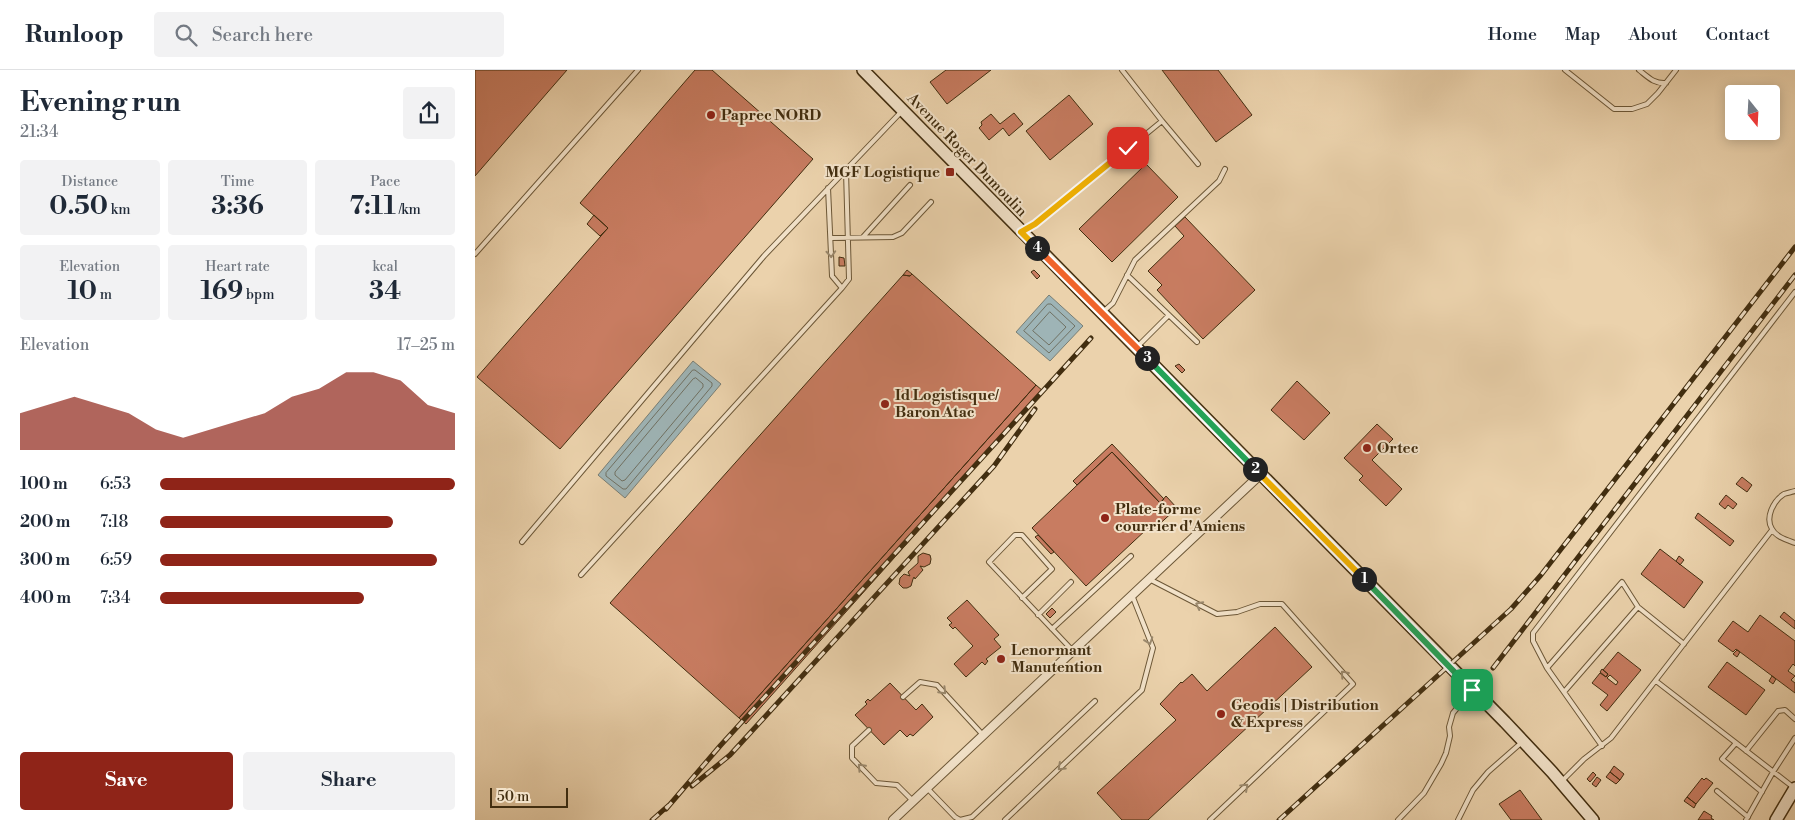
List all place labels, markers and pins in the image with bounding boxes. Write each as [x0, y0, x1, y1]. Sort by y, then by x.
place label: Paprec NORD [721, 106, 821, 125]
marker: Paprec NORD [705, 109, 717, 121]
pin [1107, 127, 1149, 169]
place label: MGF Logistique [825, 163, 940, 182]
marker: MGF Logistique [944, 166, 956, 178]
pin: 4 [1025, 236, 1049, 260]
pin: 3 [1135, 346, 1159, 370]
place label: Id Logistisque/ Baron Atac [895, 386, 999, 422]
marker: Id Logistisque/ Baron Atac [879, 398, 891, 410]
place label: Ortec [1377, 439, 1419, 458]
marker: Ortec [1361, 442, 1373, 454]
pin: 2 [1243, 456, 1267, 482]
place label: Plate-forme courrier d'Amiens [1115, 500, 1245, 536]
marker: Plate-forme courrier d'Amiens [1099, 512, 1111, 524]
pin: 1 [1351, 566, 1377, 592]
place label: Lenormant Manutention [1011, 641, 1103, 677]
marker: Lenormant Manutention [995, 653, 1007, 665]
pin [1451, 669, 1493, 711]
place label: Geodis | Distribution & Express [1231, 696, 1380, 732]
marker: Geodis | Distribution & Express [1215, 708, 1227, 720]

